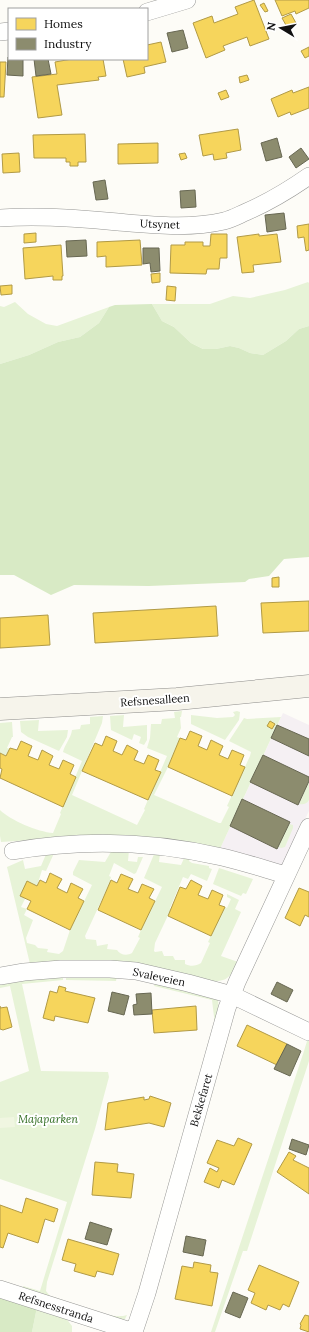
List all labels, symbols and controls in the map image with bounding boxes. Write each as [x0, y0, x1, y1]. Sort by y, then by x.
legend [8, 8, 148, 60]
north arrow [261, 8, 301, 48]
text: Homes [44, 16, 83, 31]
text: N [264, 20, 279, 32]
text: Industry [44, 36, 92, 51]
street label: Utsynet [140, 216, 181, 232]
street label: Refsnesalleen [120, 691, 190, 709]
street label: Svaleveien [131, 965, 187, 989]
street label: Bekkefaret [187, 1071, 215, 1128]
park label: Majaparken [18, 1112, 78, 1126]
street label: Refsnesstranda [17, 1288, 96, 1326]

